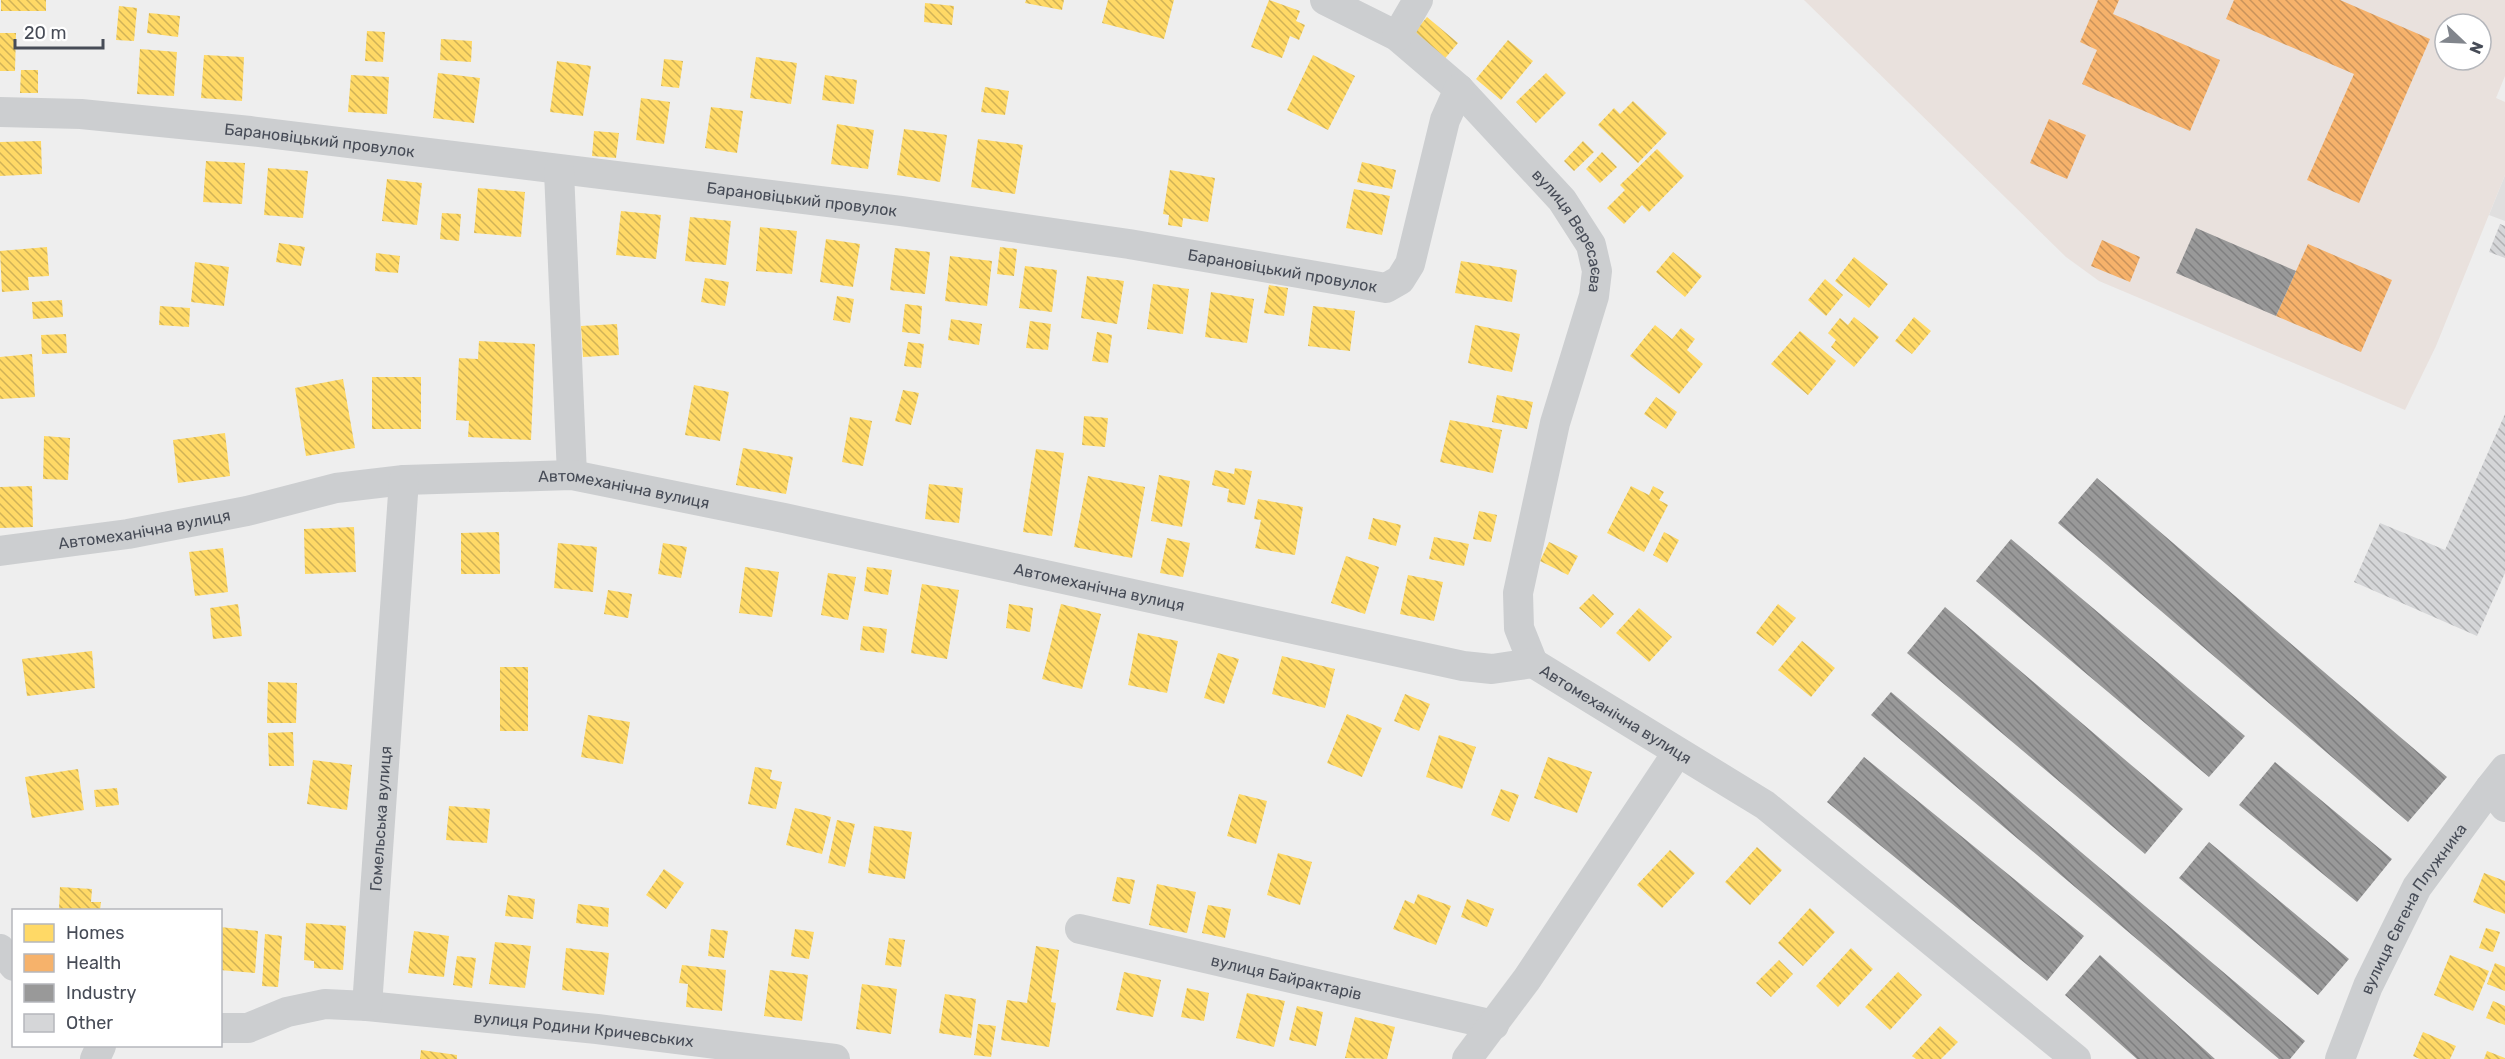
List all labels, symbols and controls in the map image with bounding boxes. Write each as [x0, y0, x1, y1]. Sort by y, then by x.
scale bar [15, 12, 104, 50]
north arrow [2433, 12, 2493, 72]
text: 20 m [24, 22, 66, 44]
text: N [2465, 39, 2487, 57]
street label: Барановіцький провулок [223, 119, 416, 161]
street label: вулиця Вересаєва [1528, 165, 1607, 294]
street label: Барановіцький провулок [706, 178, 899, 221]
street label: Барановіцький провулок [1186, 245, 1379, 296]
street label: Автомеханічна вулиця [538, 466, 711, 513]
street label: Автомеханічна вулиця [57, 505, 232, 553]
street label: Автомеханічна вулиця [1012, 559, 1187, 615]
street label: Автомеханічна вулиця [1536, 661, 1695, 768]
street label: Гомельська вулиця [366, 745, 395, 892]
street label: вулиця Євгена Плужника [2357, 820, 2471, 997]
legend [12, 909, 222, 1047]
text: Homes [66, 922, 124, 944]
street label: вулиця Байрактарів [1209, 951, 1364, 1004]
text: Health [66, 952, 121, 974]
text: Industry [66, 982, 136, 1004]
street label: вулиця Родини Кричевських [473, 1008, 695, 1051]
text: Other [66, 1012, 113, 1034]

